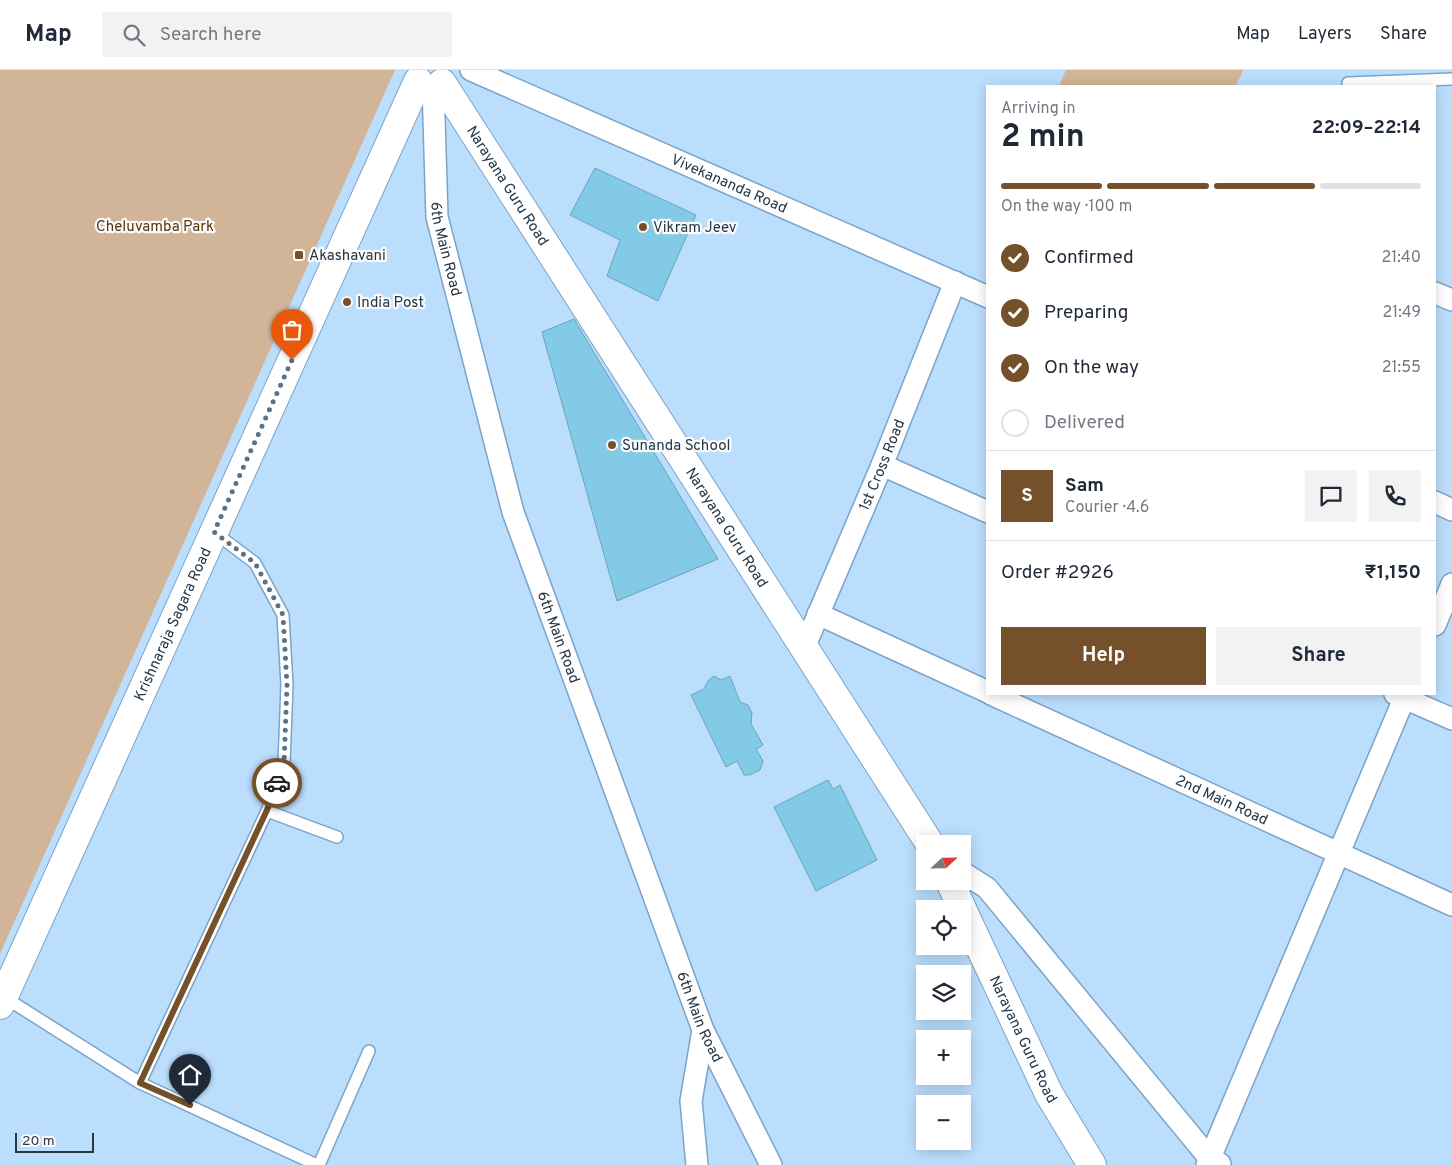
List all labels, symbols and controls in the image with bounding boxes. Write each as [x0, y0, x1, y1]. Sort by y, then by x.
search box [102, 12, 452, 57]
text: Map [25, 20, 72, 50]
icon: search [120, 21, 148, 49]
text: Search here [160, 23, 261, 47]
text: Map [1236, 23, 1270, 46]
text: Layers [1298, 23, 1352, 46]
text: Share [1380, 23, 1427, 46]
text: Arriving in [1001, 99, 1076, 119]
text: 22:09–22:14 [1312, 116, 1421, 140]
text: 2 min [1001, 118, 1085, 158]
street label: Narayana Guru Road [461, 123, 552, 250]
street label: Vivekananda Road [668, 151, 790, 219]
text: On the way · 100 m [1001, 197, 1132, 217]
street label: 6th Main Road [426, 202, 465, 298]
park label: Cheluvamba Park [96, 218, 214, 237]
place label: Vikram Jeev [653, 219, 737, 238]
marker: Vikram Jeev [637, 221, 649, 233]
icon: check [1001, 244, 1029, 272]
text: Confirmed [1044, 246, 1134, 270]
place label: Akashavani [309, 247, 386, 266]
text: 21:40 [1381, 248, 1421, 268]
marker: Akashavani [293, 249, 305, 261]
place label: India Post [357, 294, 424, 313]
marker: India Post [341, 296, 353, 308]
icon: check [1001, 299, 1029, 327]
text: Preparing [1044, 301, 1128, 325]
text: 21:49 [1382, 303, 1421, 323]
pin [271, 309, 313, 360]
icon: bag [278, 316, 306, 344]
icon: check [1001, 354, 1029, 382]
text: On the way [1044, 356, 1139, 380]
text: 21:55 [1382, 358, 1421, 378]
text: Delivered [1044, 411, 1125, 435]
street label: 1st Cross Road [856, 417, 910, 514]
place label: Sunanda School [622, 437, 730, 456]
marker: Sunanda School [606, 439, 618, 451]
street label: Narayana Guru Road [680, 465, 771, 592]
button: chat [1305, 470, 1357, 522]
button: phone [1369, 470, 1421, 522]
text: Sam [1065, 474, 1104, 498]
text: S [1021, 484, 1033, 508]
text: Courier · 4.6 [1065, 498, 1149, 518]
street label: Krishnaraja Sagara Road [131, 545, 217, 705]
text: Order #2926 [1001, 561, 1114, 585]
text: ₹1,150 [1364, 561, 1421, 585]
street label: 6th Main Road [532, 589, 583, 686]
button: Help [1001, 627, 1206, 685]
button: Share [1216, 627, 1421, 685]
courier [252, 758, 302, 808]
icon: car [263, 769, 291, 797]
street label: 2nd Main Road [1172, 772, 1271, 831]
north arrow [916, 835, 971, 890]
map controls [916, 835, 971, 1150]
button: locate [916, 900, 971, 955]
button: layers [916, 965, 971, 1020]
street label: 6th Main Road [671, 969, 726, 1066]
street label: Narayana Guru Road [984, 973, 1060, 1107]
button: + [916, 1030, 971, 1085]
pin [169, 1054, 211, 1105]
icon: home [176, 1061, 204, 1089]
button: − [916, 1095, 971, 1150]
scale bar [15, 1130, 94, 1153]
text: 20 m [22, 1133, 55, 1150]

